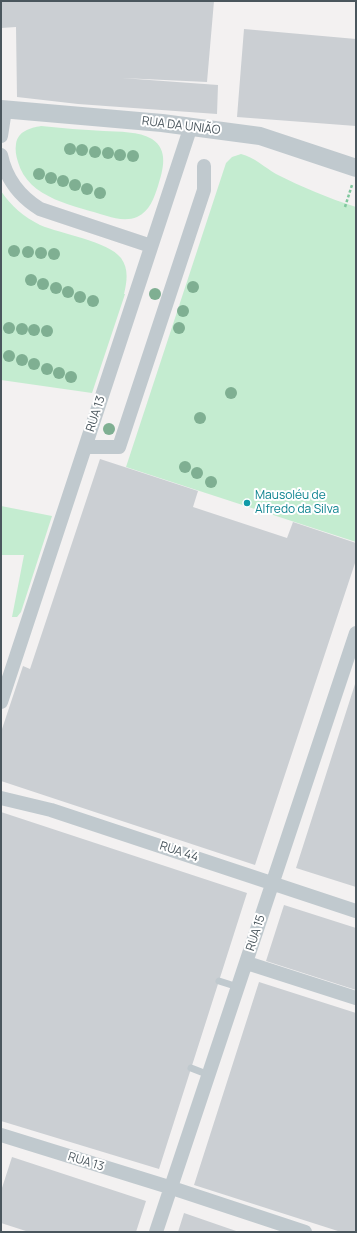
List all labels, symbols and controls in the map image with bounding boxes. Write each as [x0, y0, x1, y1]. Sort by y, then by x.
street label: RUA DA UNIÃO [141, 114, 221, 138]
street label: RUA 13 [83, 394, 109, 434]
place label: Mausoléu de Alfredo da Silva [255, 489, 339, 517]
marker: Mausoléu de Alfredo da Silva [242, 498, 252, 508]
street label: RUA 44 [158, 839, 200, 865]
street label: RUA 15 [243, 913, 269, 953]
street label: RUA 13 [66, 1150, 106, 1174]

